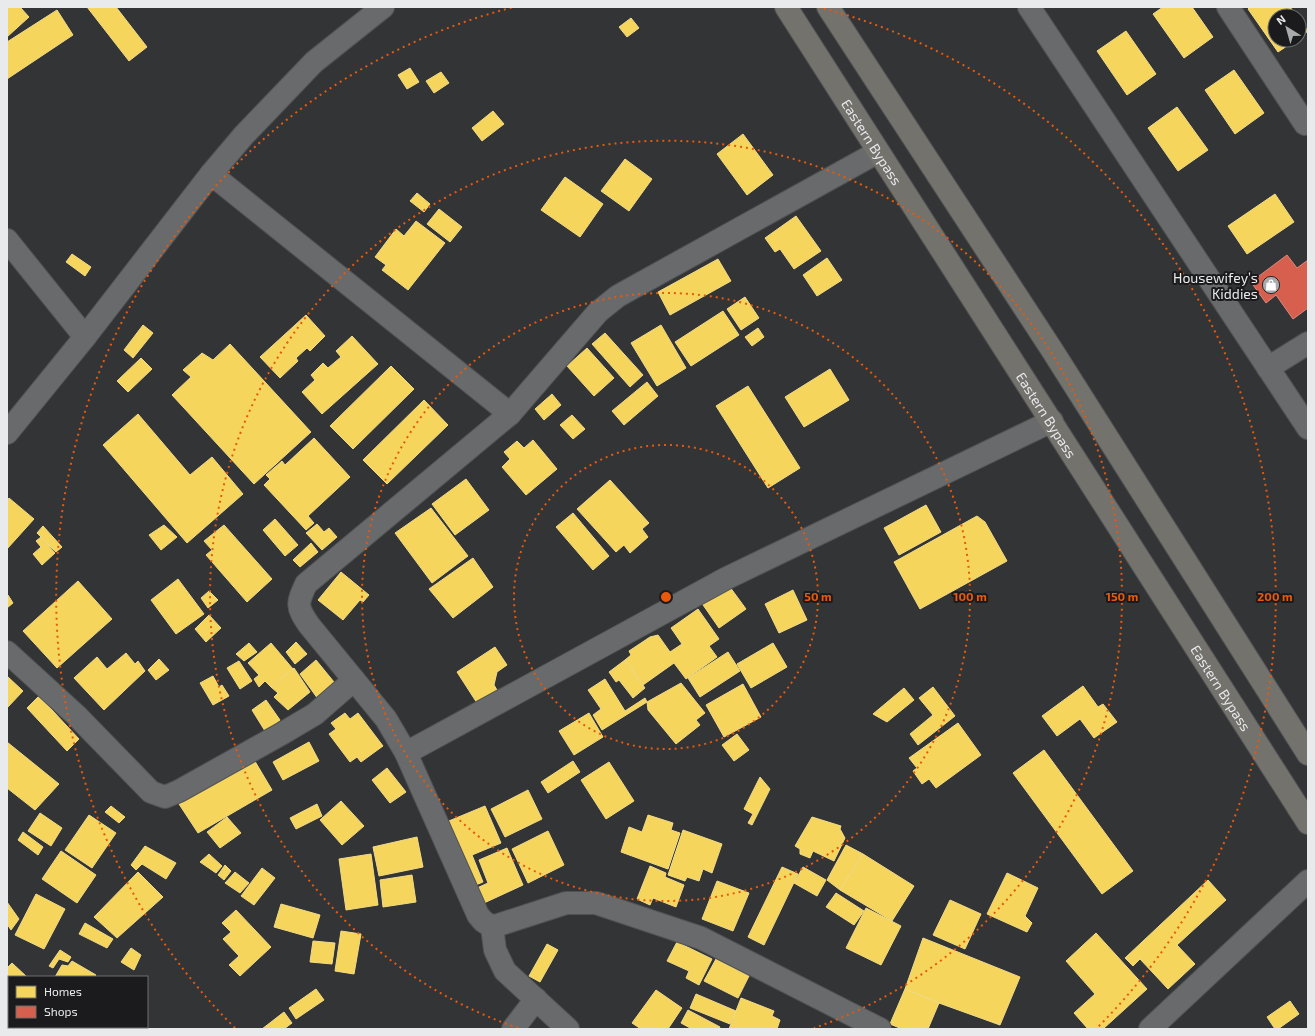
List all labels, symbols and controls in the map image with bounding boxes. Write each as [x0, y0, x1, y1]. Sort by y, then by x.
north arrow [1267, 8, 1307, 48]
text: N [1274, 12, 1288, 27]
street label: Eastern Bypass [838, 96, 906, 188]
place label: Housewifey’s Kiddies [1173, 269, 1258, 302]
shop icon: Housewifey’s Kiddies [1261, 275, 1281, 295]
street label: Eastern Bypass [1013, 369, 1081, 461]
text: 50 m [804, 589, 832, 603]
text: 100 m [953, 589, 987, 603]
text: 150 m [1106, 589, 1138, 603]
text: 200 m [1257, 589, 1293, 603]
centre of rings [659, 590, 673, 604]
street label: Eastern Bypass [1188, 642, 1255, 734]
legend [8, 976, 148, 1028]
text: Homes [44, 984, 82, 998]
text: Shops [44, 1004, 78, 1018]

